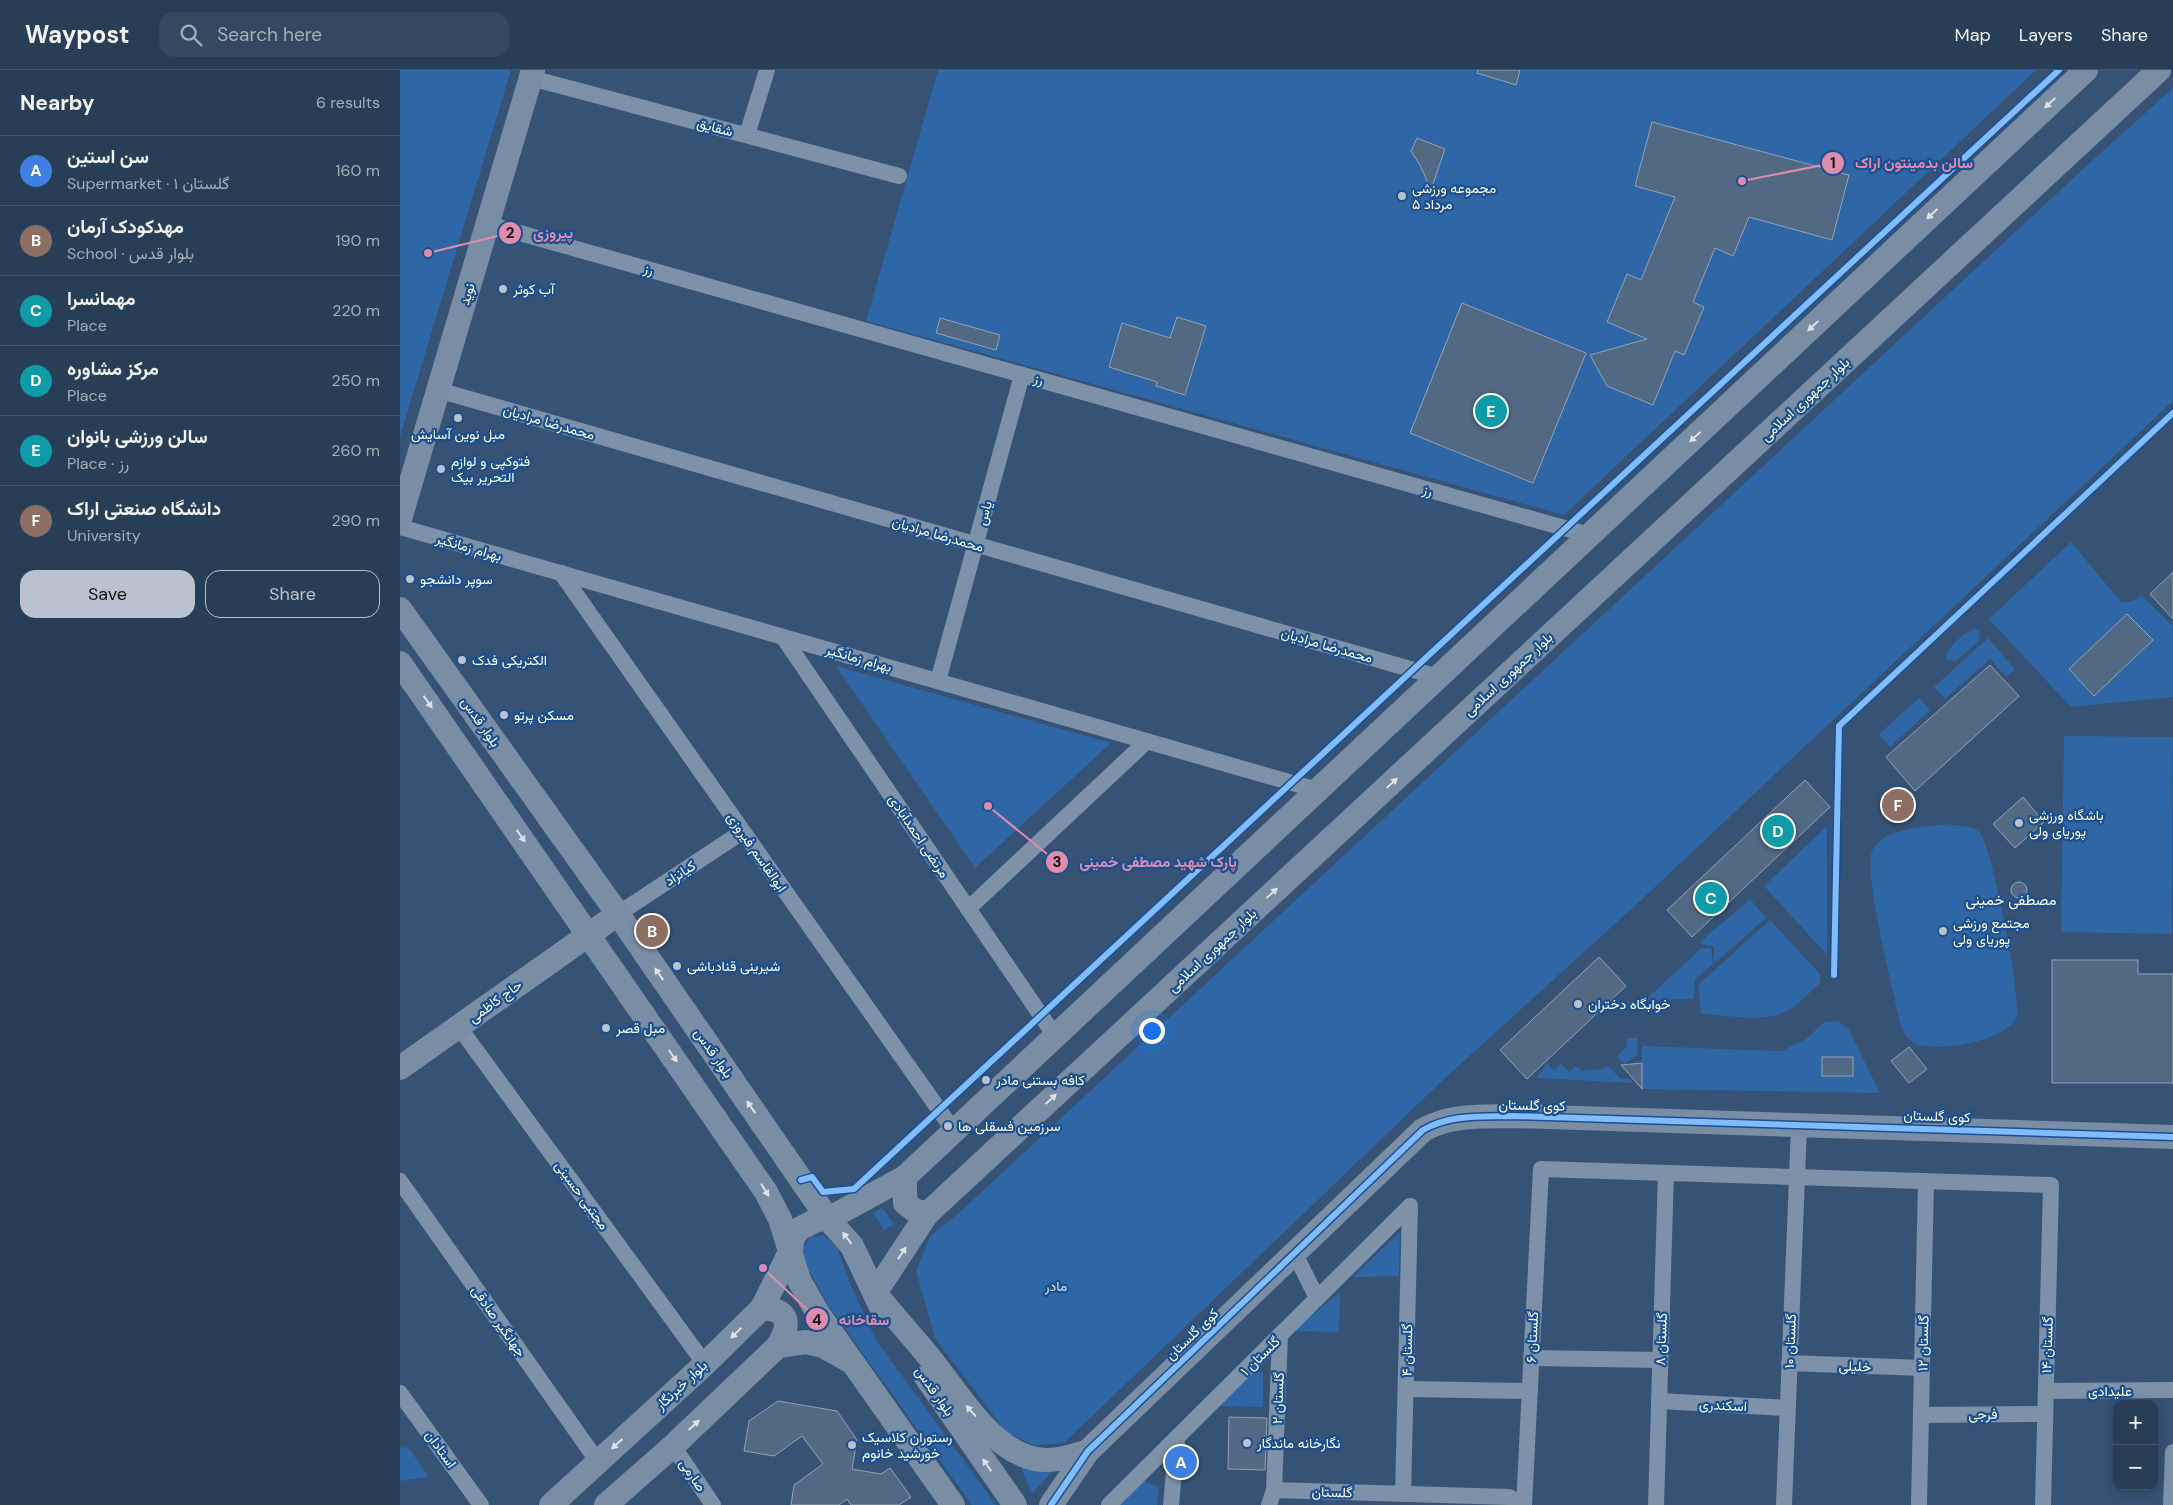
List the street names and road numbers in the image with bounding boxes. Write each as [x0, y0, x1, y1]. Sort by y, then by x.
street label: شقایق [695, 114, 735, 140]
street label: رز [641, 259, 656, 279]
street label: نوید [455, 281, 479, 307]
street label: بلوار جمهوری اسلامی [1757, 353, 1853, 445]
street label: رز [1031, 369, 1046, 389]
street label: محمدرضا مرادیان [501, 400, 597, 444]
street label: رز [1420, 480, 1435, 500]
street label: یاس [972, 499, 996, 527]
street label: محمدرضا مرادیان [890, 512, 986, 556]
street label: بهرام زمانگیر [433, 529, 504, 565]
street label: محمدرضا مرادیان [1279, 623, 1375, 667]
street label: بلوار جمهوری اسلامی [1460, 628, 1556, 720]
street label: بهرام زمانگیر [823, 640, 894, 676]
street label: بلوار قدس [457, 694, 505, 750]
street label: مرتضی احمدآبادی [884, 791, 954, 881]
street label: ابوالقاسم فیروزی [723, 809, 791, 895]
street label: کیانزاد [661, 856, 699, 890]
street label: بلوار جمهوری اسلامی [1164, 904, 1260, 996]
street label: حاج کاظمی [464, 975, 527, 1028]
street label: بلوار قدس [690, 1025, 738, 1081]
street label: کوی گلستان [1498, 1095, 1566, 1115]
street label: کوی گلستان [1903, 1106, 1971, 1126]
street label: مجتبی حسینی [551, 1157, 613, 1233]
street label: جهانگیر صادقی [468, 1282, 530, 1360]
street label: کوی گلستان [1162, 1304, 1222, 1364]
street label: گلستان ۶ [1522, 1311, 1542, 1363]
street label: گلستان ۸ [1651, 1312, 1671, 1366]
street label: گلستان ۱۰ [1780, 1313, 1800, 1369]
street label: گلستان ۱۲ [1914, 1315, 1932, 1371]
street label: گلستان ۱۴ [2037, 1316, 2057, 1374]
street label: گلستان ۴ [1398, 1323, 1416, 1377]
street label: گلستان ۱ [1236, 1332, 1284, 1380]
street label: بلوار خبرنگار [650, 1356, 711, 1414]
street label: خلیلی [1838, 1356, 1872, 1376]
street label: بلوار قدس [911, 1363, 959, 1419]
street label: گلستان ۲ [1268, 1372, 1288, 1424]
street label: علیدادی [2088, 1382, 2132, 1400]
street label: اسکندری [1698, 1395, 1748, 1415]
street label: فرجی [1968, 1405, 1998, 1423]
street label: استادان [421, 1426, 461, 1472]
street label: صارمی [675, 1455, 711, 1495]
street label: گلستان [1311, 1483, 1353, 1501]

